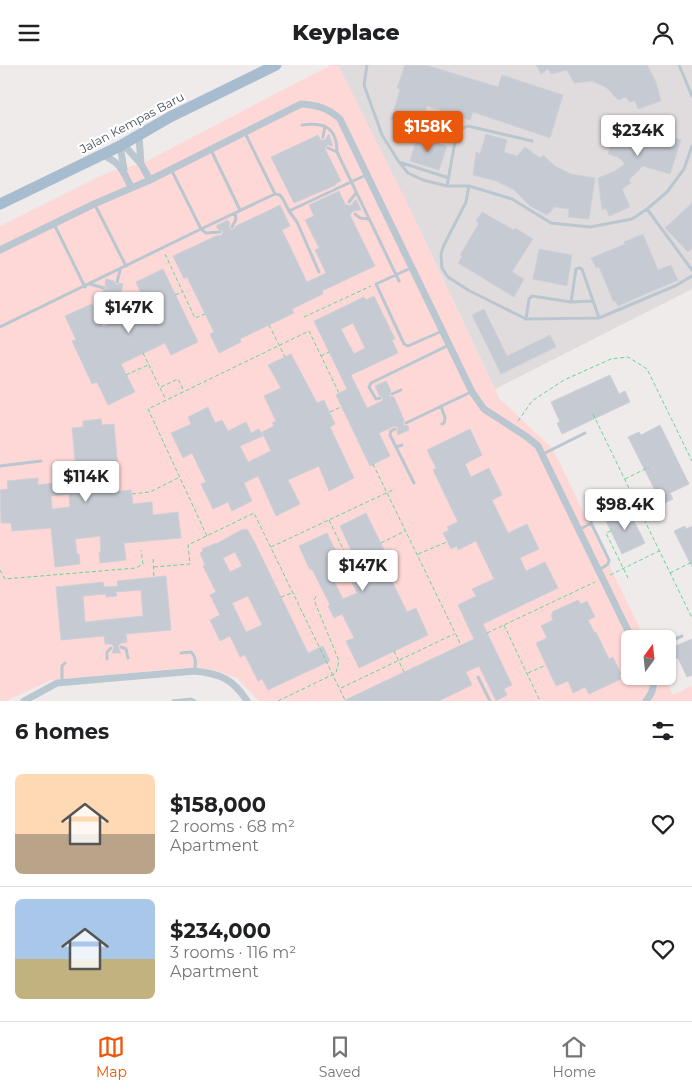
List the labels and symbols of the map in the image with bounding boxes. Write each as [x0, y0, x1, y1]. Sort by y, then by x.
street label: Jalan Kempas Baru [76, 89, 187, 157]
pin: $158K [393, 111, 463, 153]
pin: $234K [603, 114, 673, 157]
pin: $147K [94, 291, 164, 334]
pin: $114K [51, 461, 121, 503]
pin: $98.4K [584, 489, 666, 531]
pin: $147K [328, 549, 398, 592]
north arrow [621, 630, 676, 685]

